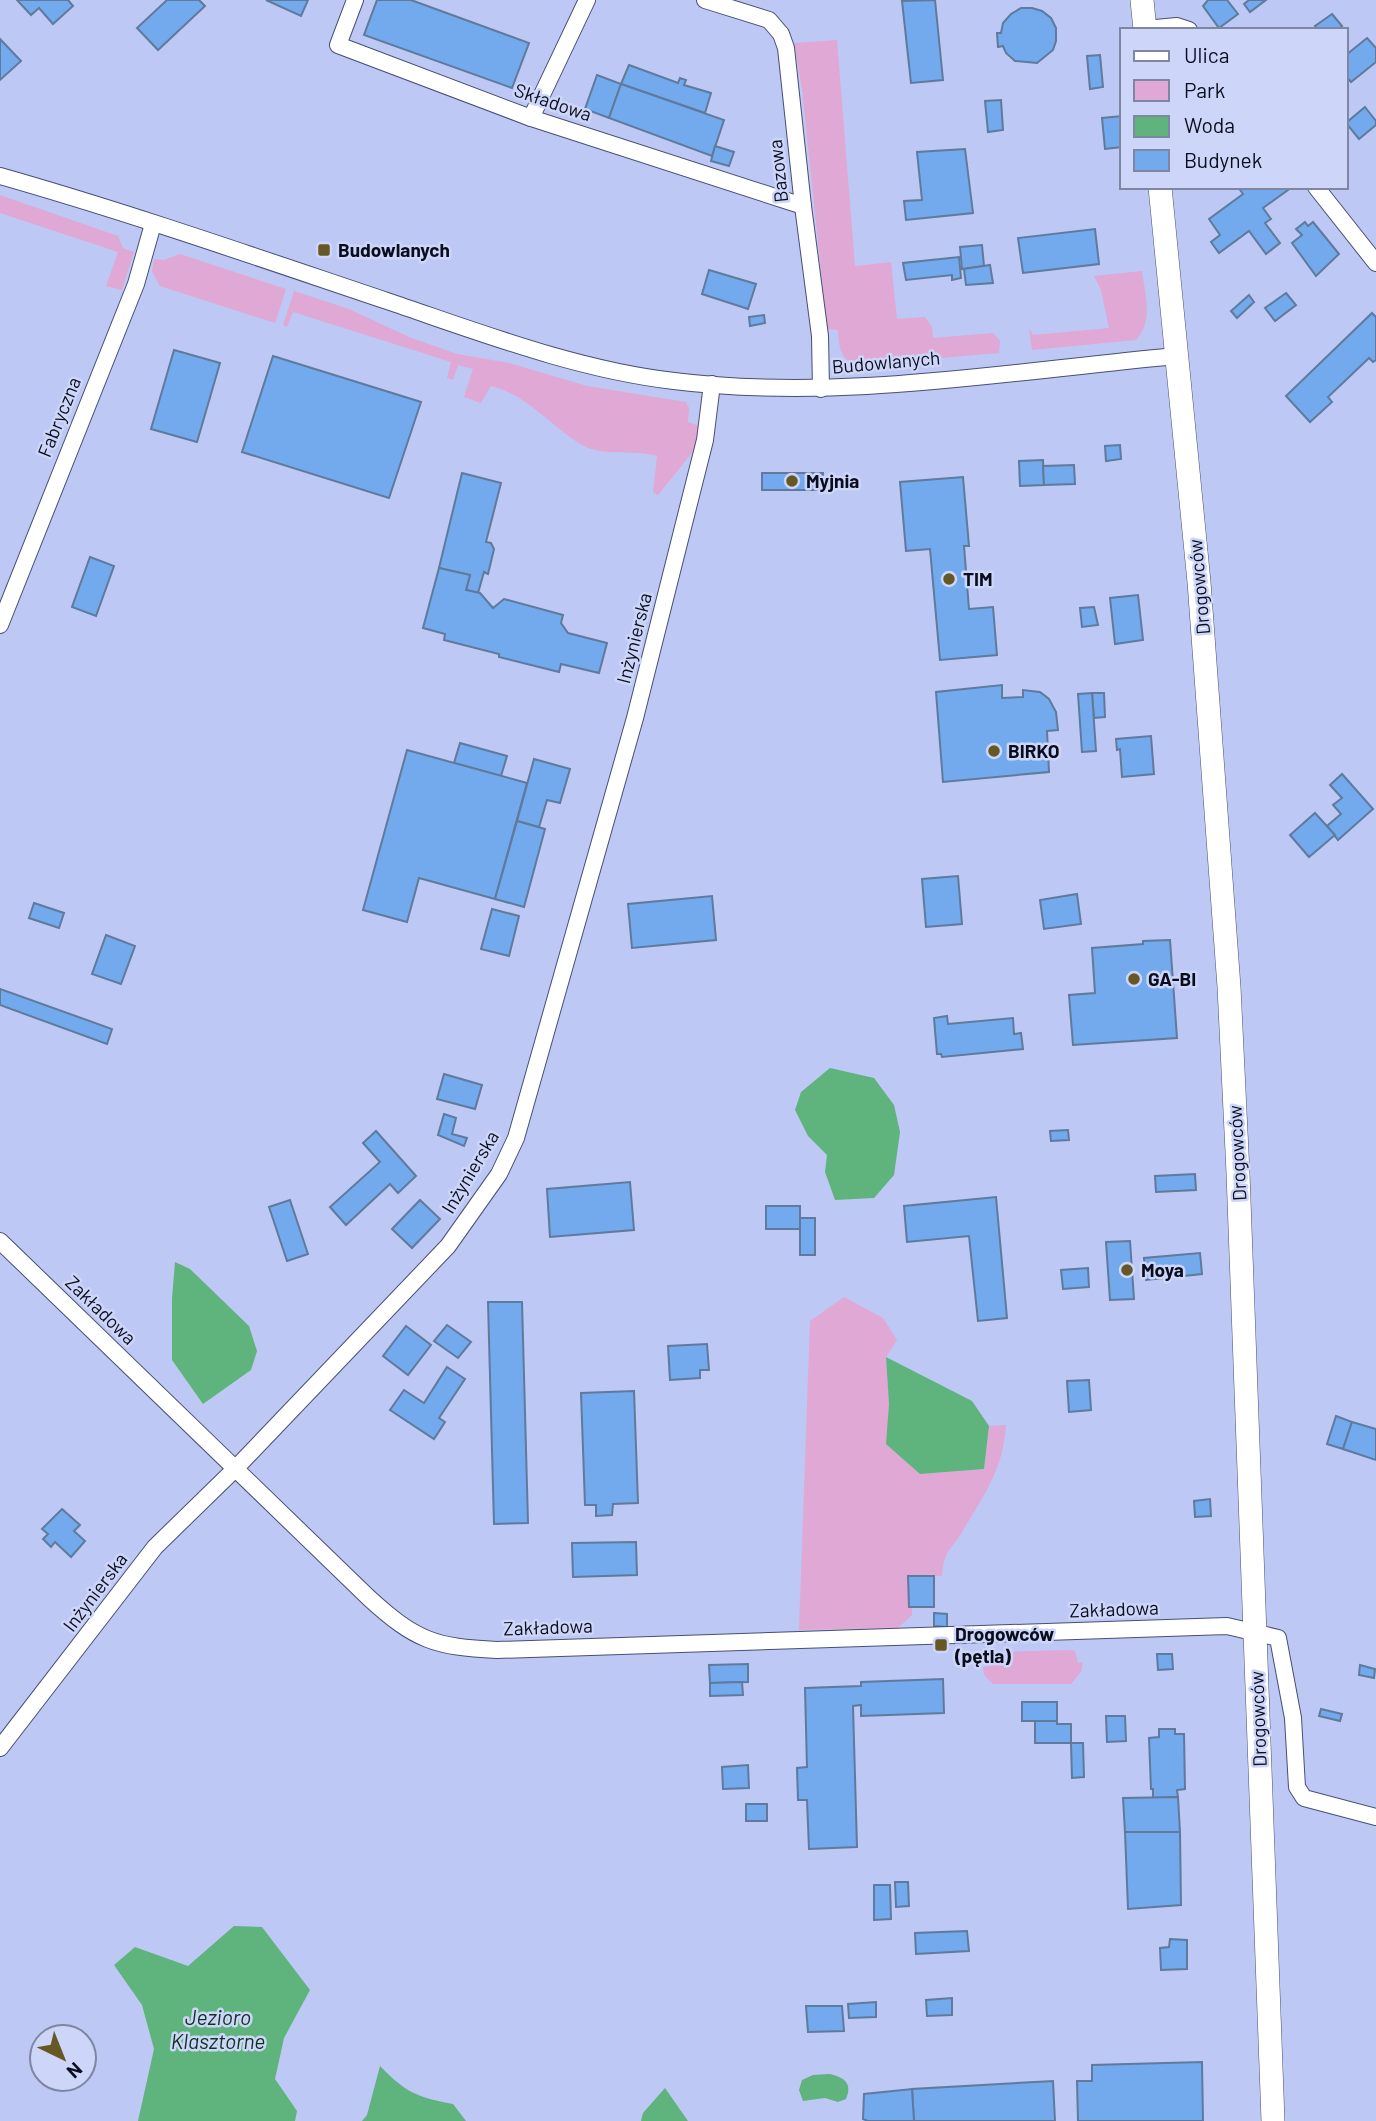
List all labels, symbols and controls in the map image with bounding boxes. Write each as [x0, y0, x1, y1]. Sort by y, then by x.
legend [1120, 28, 1348, 189]
text: Ulica [1184, 42, 1229, 67]
text: Park [1184, 77, 1225, 102]
street label: Składowa [511, 78, 595, 125]
text: Woda [1184, 112, 1235, 137]
street label: Bazowa [763, 138, 792, 204]
text: Budynek [1184, 147, 1262, 172]
place label: Budowlanych [338, 238, 450, 261]
marker: Budowlanych [316, 242, 332, 258]
street label: Budowlanych [831, 345, 941, 378]
street label: Fabryczna [32, 373, 85, 460]
place label: Myjnia [806, 469, 859, 492]
marker: Myjnia [784, 473, 800, 489]
street label: Drogowców [1183, 538, 1214, 636]
place label: TIM [963, 567, 993, 590]
marker: TIM [941, 571, 957, 587]
street label: Inżynierska [611, 590, 656, 686]
place label: BIRKO [1008, 739, 1060, 762]
marker: BIRKO [986, 743, 1002, 759]
place label: GA-BI [1148, 967, 1196, 990]
marker: GA-BI [1126, 971, 1142, 987]
street label: Drogowców [1222, 1104, 1250, 1201]
street label: Inżynierska [436, 1126, 503, 1217]
place label: Moya [1141, 1258, 1184, 1281]
marker: Moya [1119, 1262, 1135, 1278]
street label: Zakładowa [61, 1270, 141, 1349]
street label: Inżynierska [58, 1548, 132, 1636]
street label: Zakładowa [1069, 1595, 1159, 1622]
street label: Zakładowa [503, 1613, 593, 1640]
place label: Drogowców (pętla) [954, 1622, 1054, 1667]
marker: Drogowców (pętla) [933, 1637, 949, 1653]
street label: Drogowców [1244, 1670, 1271, 1767]
water label: Jezioro Klasztorne [171, 2004, 265, 2053]
north arrow [28, 2023, 98, 2093]
text: N [62, 2058, 87, 2084]

